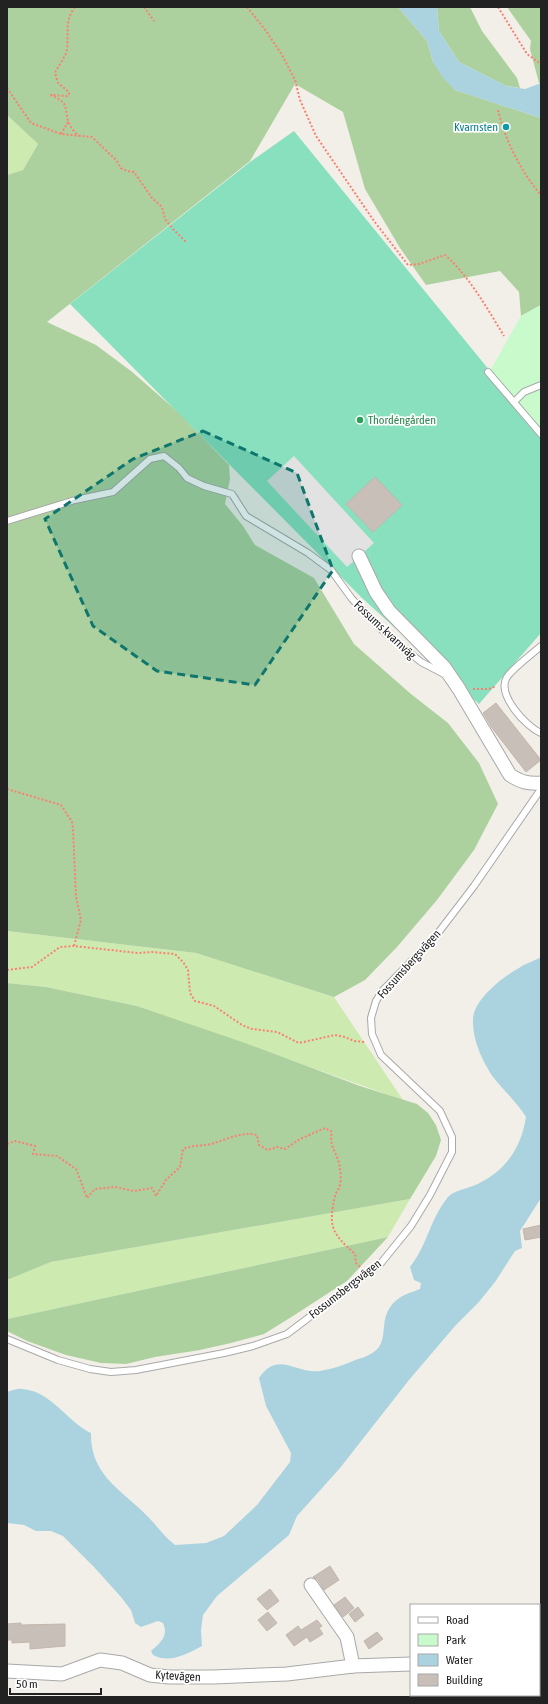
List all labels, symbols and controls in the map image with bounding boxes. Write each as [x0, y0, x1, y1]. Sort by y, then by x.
place label: Kvarnsten [454, 120, 498, 134]
marker: Kvarnsten [501, 122, 511, 132]
place label: Thordéngården [368, 413, 436, 427]
marker: Thordéngården [355, 415, 365, 425]
street label: Fossums kvarnväg [351, 598, 420, 663]
street label: Fossumsbergsvägen [374, 927, 444, 1001]
street label: Fossumsbergsvägen [306, 1256, 384, 1322]
legend [410, 1604, 540, 1696]
text: Road [446, 1613, 469, 1627]
text: Park [446, 1633, 467, 1647]
text: Water [446, 1653, 473, 1667]
street label: Kytevägen [155, 1668, 201, 1684]
scale bar [10, 1670, 101, 1696]
text: Building [446, 1673, 484, 1687]
text: 50 m [16, 1677, 38, 1691]

